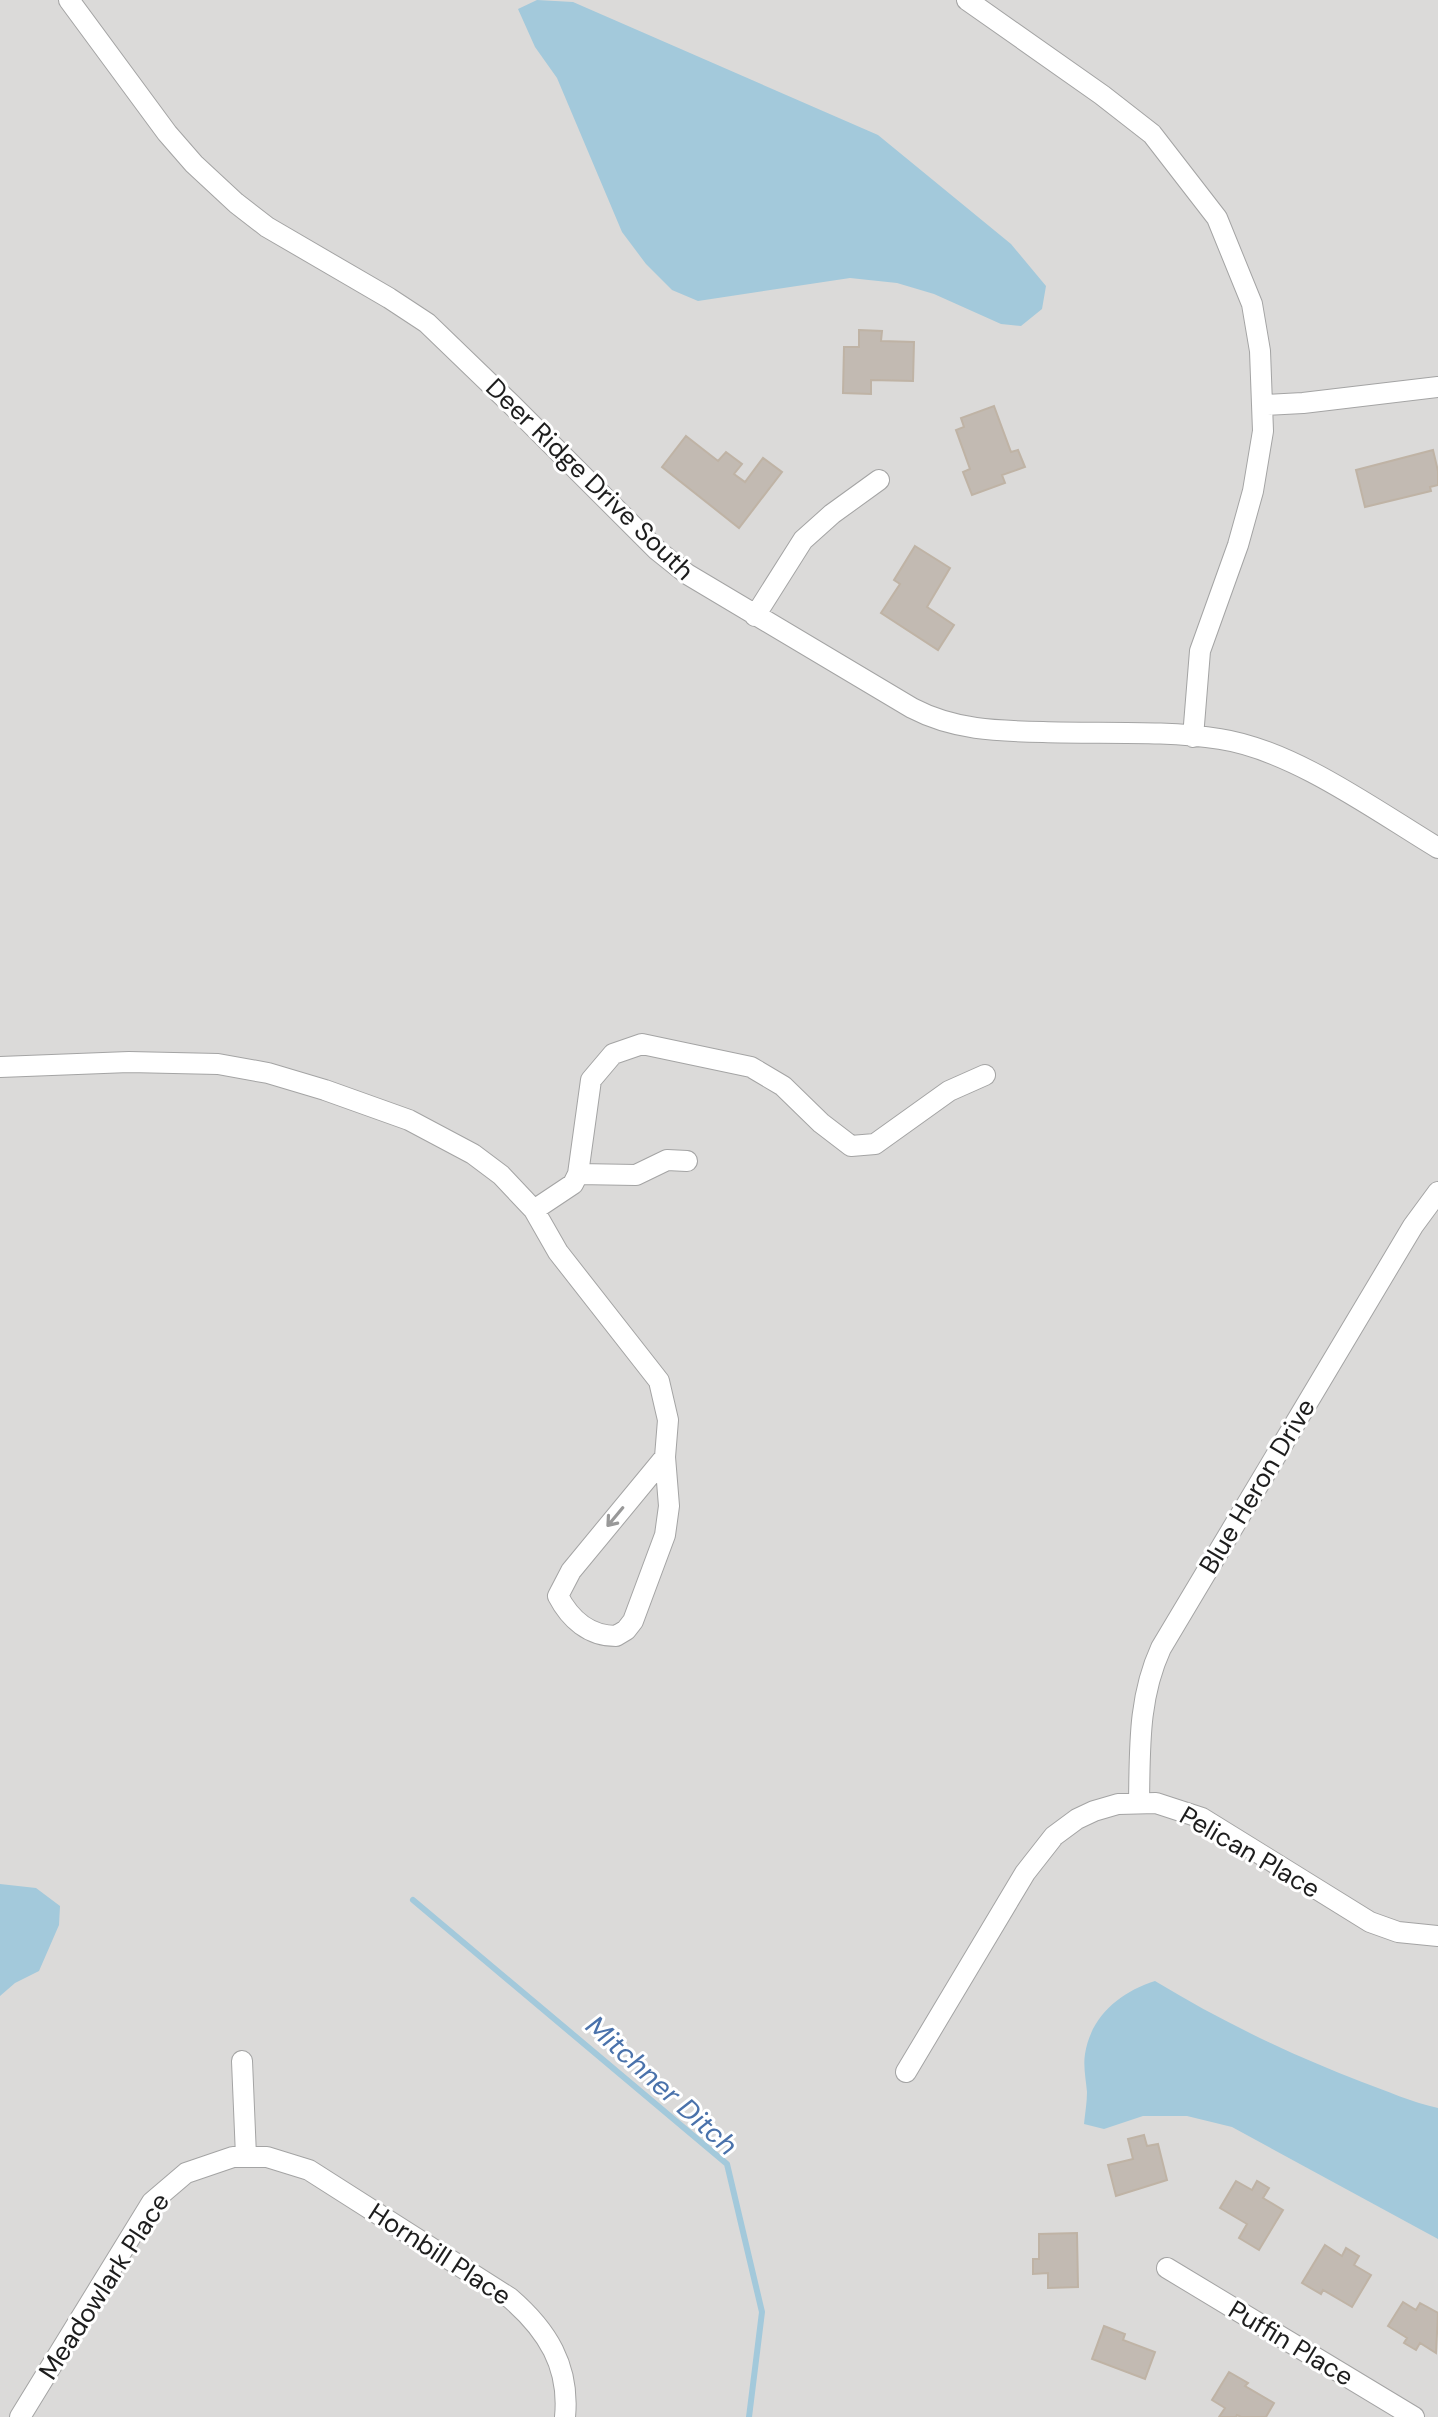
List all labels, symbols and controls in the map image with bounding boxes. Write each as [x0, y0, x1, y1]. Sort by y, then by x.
street label: Deer Ridge Drive South [479, 371, 701, 587]
street label: Blue Heron Drive [1191, 1392, 1323, 1580]
one-way arrow [606, 1506, 624, 1527]
street label: Pelican Place [1174, 1798, 1326, 1906]
water label: Mitchner Ditch [578, 2007, 745, 2163]
street label: Meadowlark Place [31, 2186, 177, 2386]
street label: Hornbill Place [362, 2195, 518, 2313]
street label: Puffin Place [1222, 2292, 1360, 2394]

